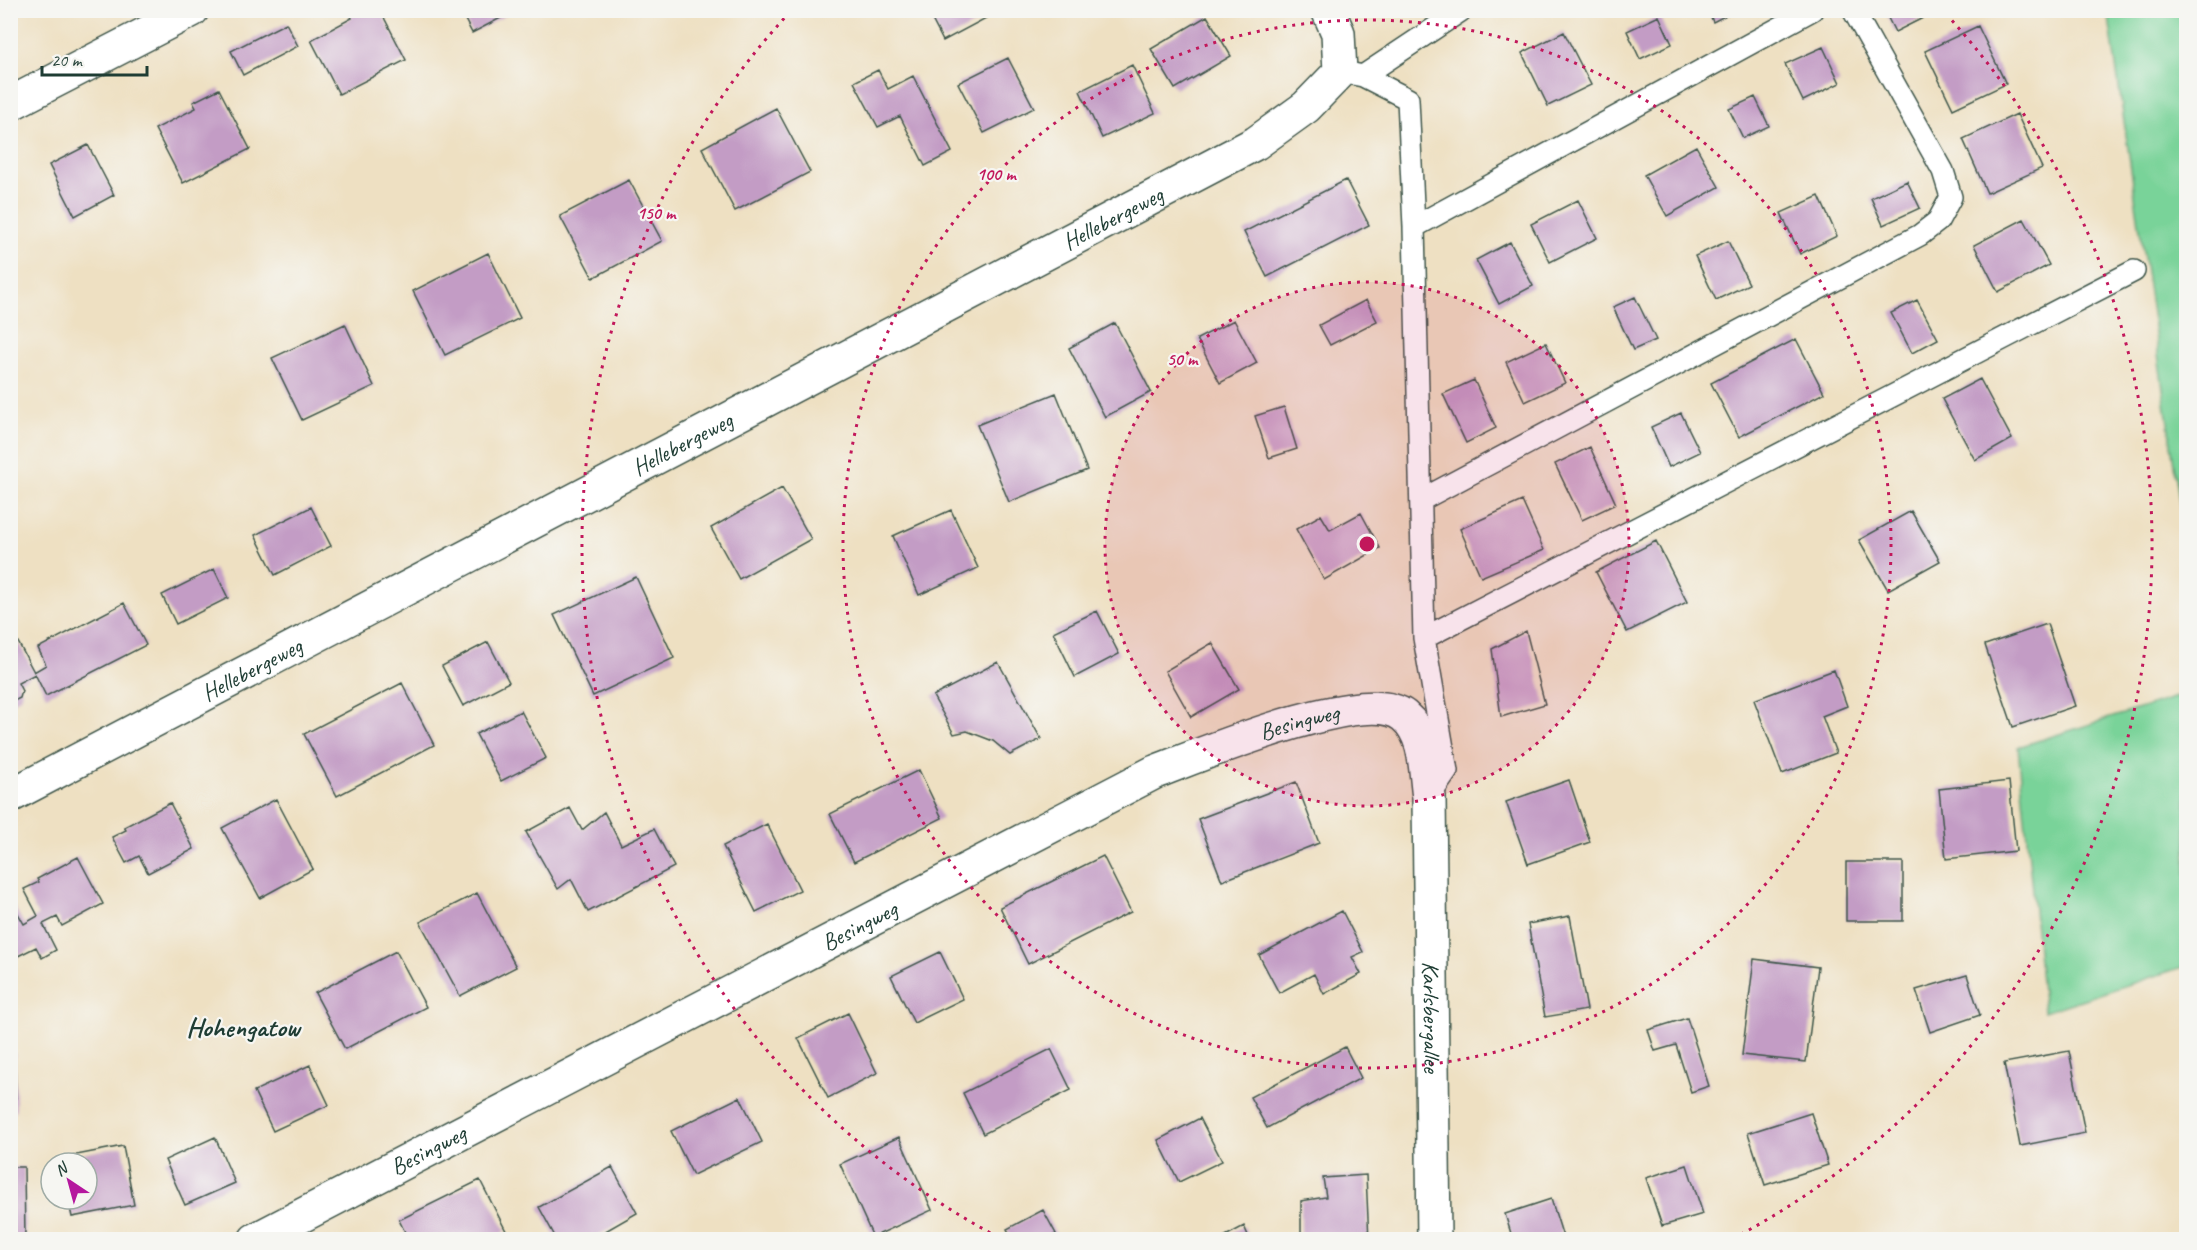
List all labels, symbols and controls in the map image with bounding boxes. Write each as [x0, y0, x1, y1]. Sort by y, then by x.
scale bar [42, 39, 147, 77]
text: 20 m [51, 49, 84, 71]
text: 100 m [977, 163, 1017, 185]
street label: Hellebergeweg [1057, 179, 1170, 257]
text: 150 m [637, 202, 677, 224]
text: 50 m [1167, 348, 1199, 370]
street label: Hellebergeweg [627, 404, 739, 482]
centre of rings [1357, 534, 1377, 554]
street label: Hellebergeweg [196, 630, 309, 708]
street label: Besingweg [1255, 697, 1344, 747]
street label: Besingweg [816, 893, 904, 958]
street label: Karlsbergallee [1416, 961, 1447, 1075]
district label: Hohengatow [186, 1010, 302, 1044]
street label: Besingweg [385, 1117, 473, 1182]
north arrow [39, 1151, 99, 1211]
text: N [51, 1157, 73, 1181]

